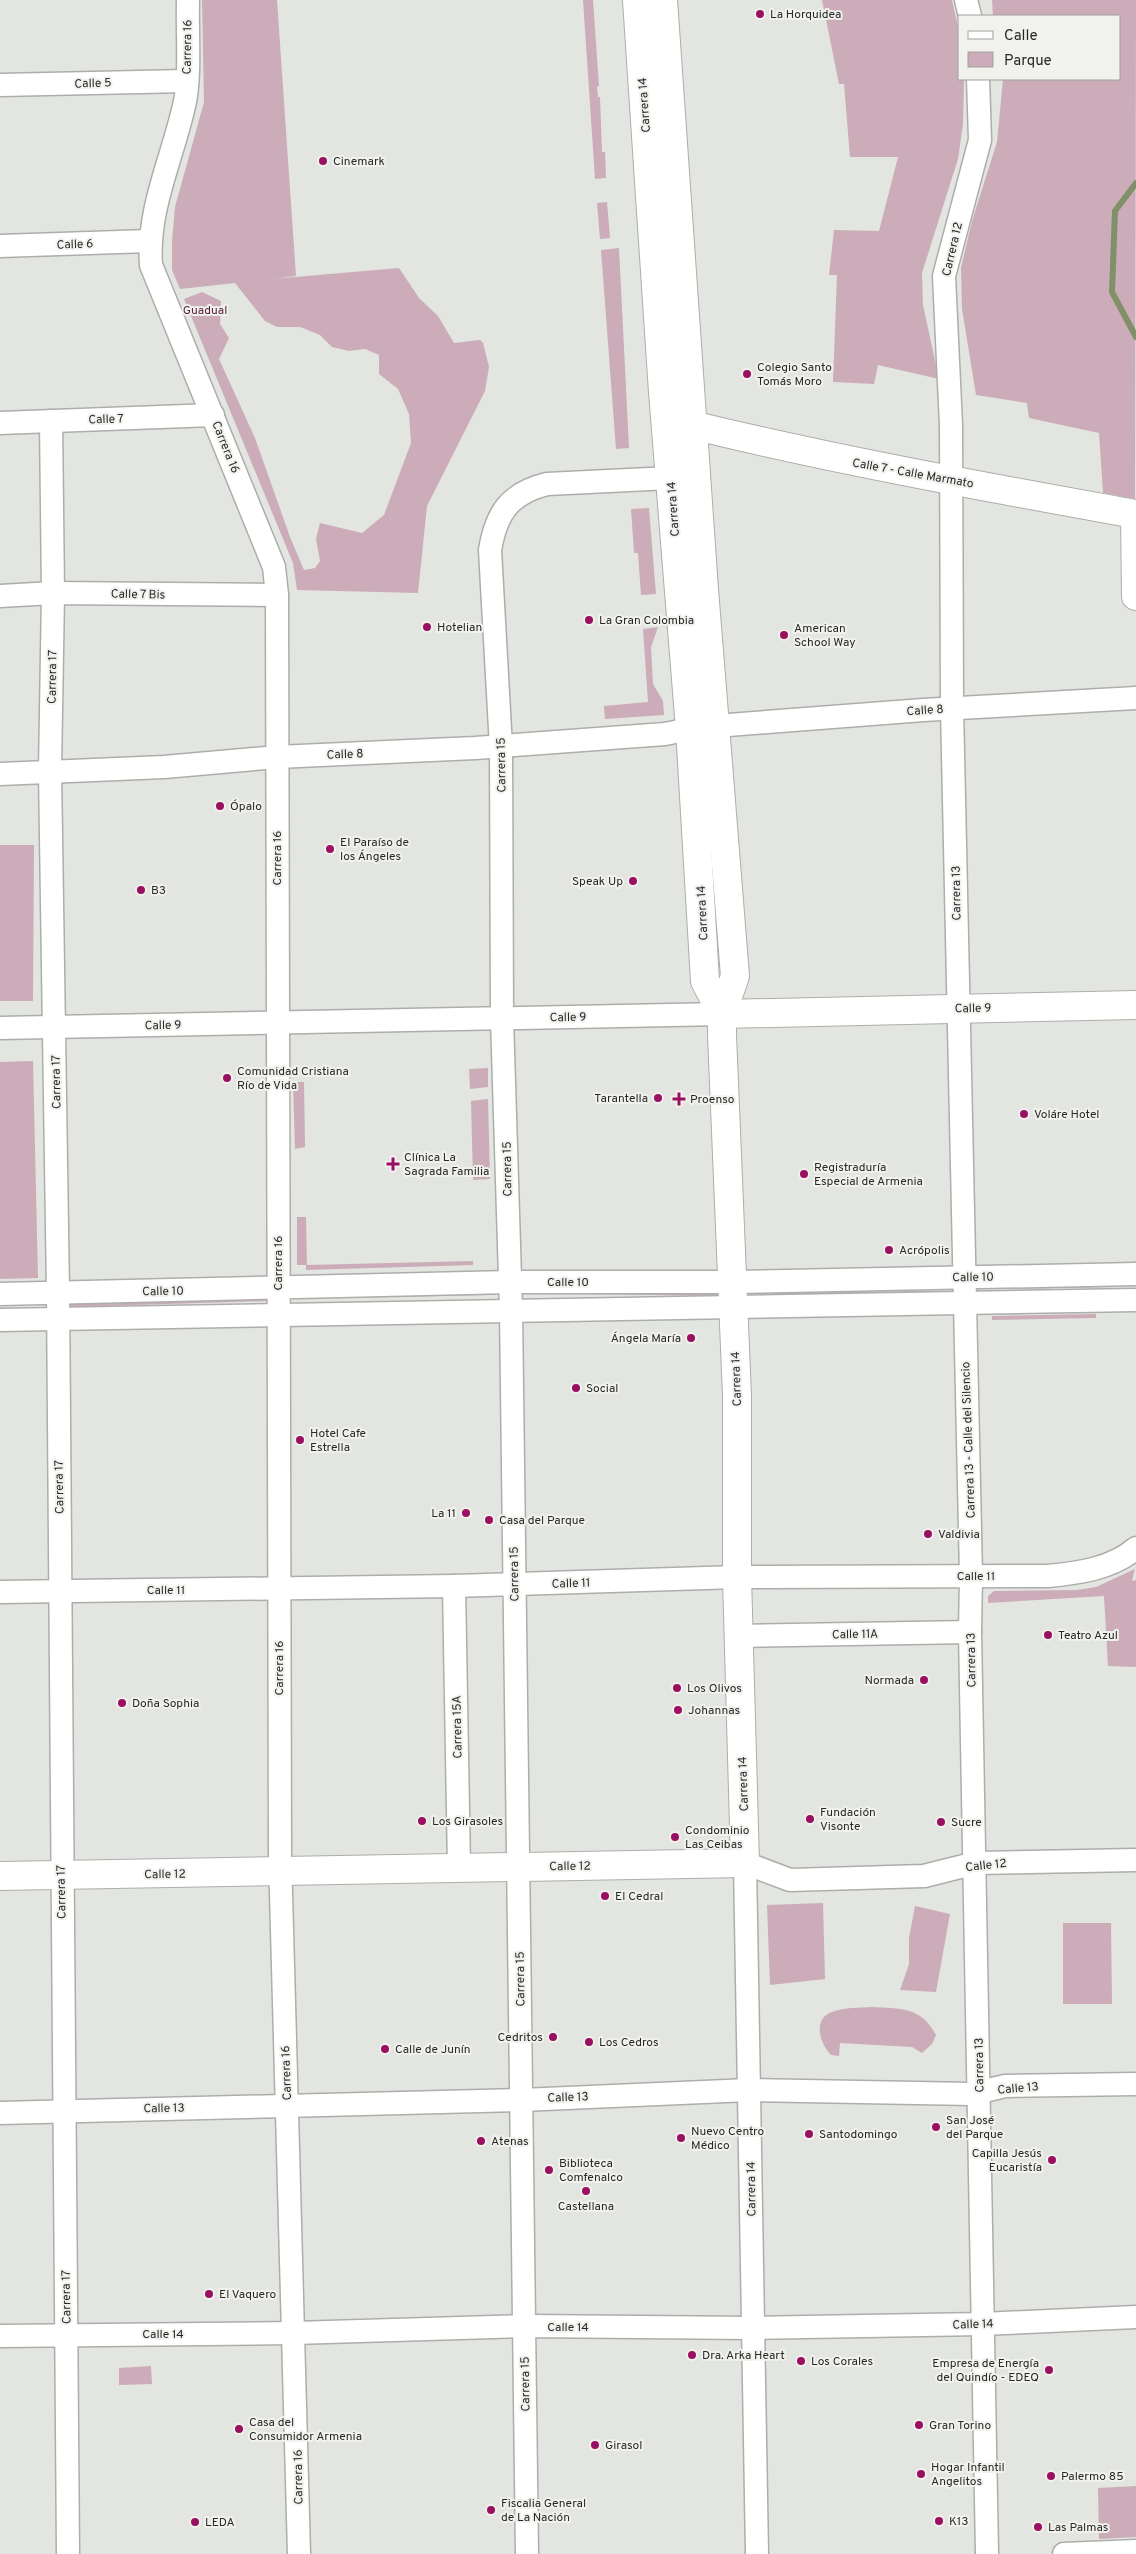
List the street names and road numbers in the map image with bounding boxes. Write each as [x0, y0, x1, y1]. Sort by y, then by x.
street label: Carrera 16 [180, 19, 196, 75]
street label: Calle 5 [74, 75, 112, 93]
street label: Carrera 14 [635, 77, 655, 133]
street label: Carrera 12 [939, 221, 967, 278]
street label: Calle 6 [56, 236, 94, 254]
street label: Calle 7 [88, 411, 124, 429]
street label: Carrera 16 [207, 419, 243, 476]
street label: Calle 7 - Calle Marmato [851, 455, 975, 493]
street label: Carrera 14 [664, 481, 684, 537]
street label: Calle 7 Bis [111, 587, 165, 603]
street label: Carrera 17 [45, 650, 61, 704]
street label: Calle 8 [906, 702, 944, 720]
street label: Carrera 15 [494, 737, 510, 793]
street label: Calle 8 [326, 746, 364, 764]
street label: Carrera 16 [270, 831, 286, 885]
street label: Carrera 13 [949, 865, 965, 921]
street label: Carrera 14 [694, 885, 712, 941]
street label: Calle 9 [954, 1001, 992, 1017]
street label: Calle 9 [549, 1010, 587, 1026]
street label: Calle 9 [144, 1018, 182, 1034]
street label: Carrera 17 [49, 1055, 65, 1109]
street label: Carrera 15 [500, 1141, 516, 1197]
street label: Carrera 16 [271, 1236, 287, 1290]
street label: Calle 10 [952, 1270, 994, 1286]
street label: Calle 10 [547, 1275, 589, 1291]
street label: Calle 10 [142, 1284, 184, 1300]
street label: Carrera 14 [728, 1351, 746, 1407]
street label: Carrera 13 - Calle del Silencio [958, 1361, 980, 1519]
street label: Carrera 17 [52, 1460, 68, 1514]
street label: Carrera 15 [507, 1546, 523, 1602]
street label: Calle 11 [957, 1569, 995, 1585]
street label: Calle 11 [551, 1575, 591, 1593]
street label: Calle 11 [147, 1583, 185, 1599]
street label: Calle 11A [832, 1627, 878, 1643]
street label: Carrera 13 [964, 1632, 980, 1688]
street label: Carrera 16 [272, 1641, 288, 1695]
street label: Carrera 15A [449, 1695, 467, 1759]
street label: Carrera 14 [735, 1756, 753, 1812]
street label: Calle 12 [965, 1856, 1008, 1876]
street label: Calle 12 [549, 1859, 591, 1875]
street label: Carrera 17 [54, 1865, 70, 1919]
street label: Calle 12 [144, 1867, 186, 1883]
street label: Carrera 15 [513, 1951, 529, 2007]
street label: Carrera 13 [972, 2037, 988, 2093]
street label: Carrera 16 [278, 2045, 296, 2101]
street label: Calle 13 [997, 2079, 1039, 2099]
street label: Calle 13 [547, 2089, 589, 2107]
street label: Calle 13 [143, 2101, 185, 2117]
street label: Carrera 14 [744, 2161, 760, 2217]
street label: Carrera 17 [59, 2270, 75, 2324]
street label: Calle 14 [952, 2316, 994, 2334]
street label: Calle 14 [547, 2320, 589, 2336]
street label: Calle 14 [142, 2327, 184, 2343]
street label: Carrera 15 [518, 2356, 534, 2412]
street label: Carrera 16 [291, 2449, 307, 2505]

